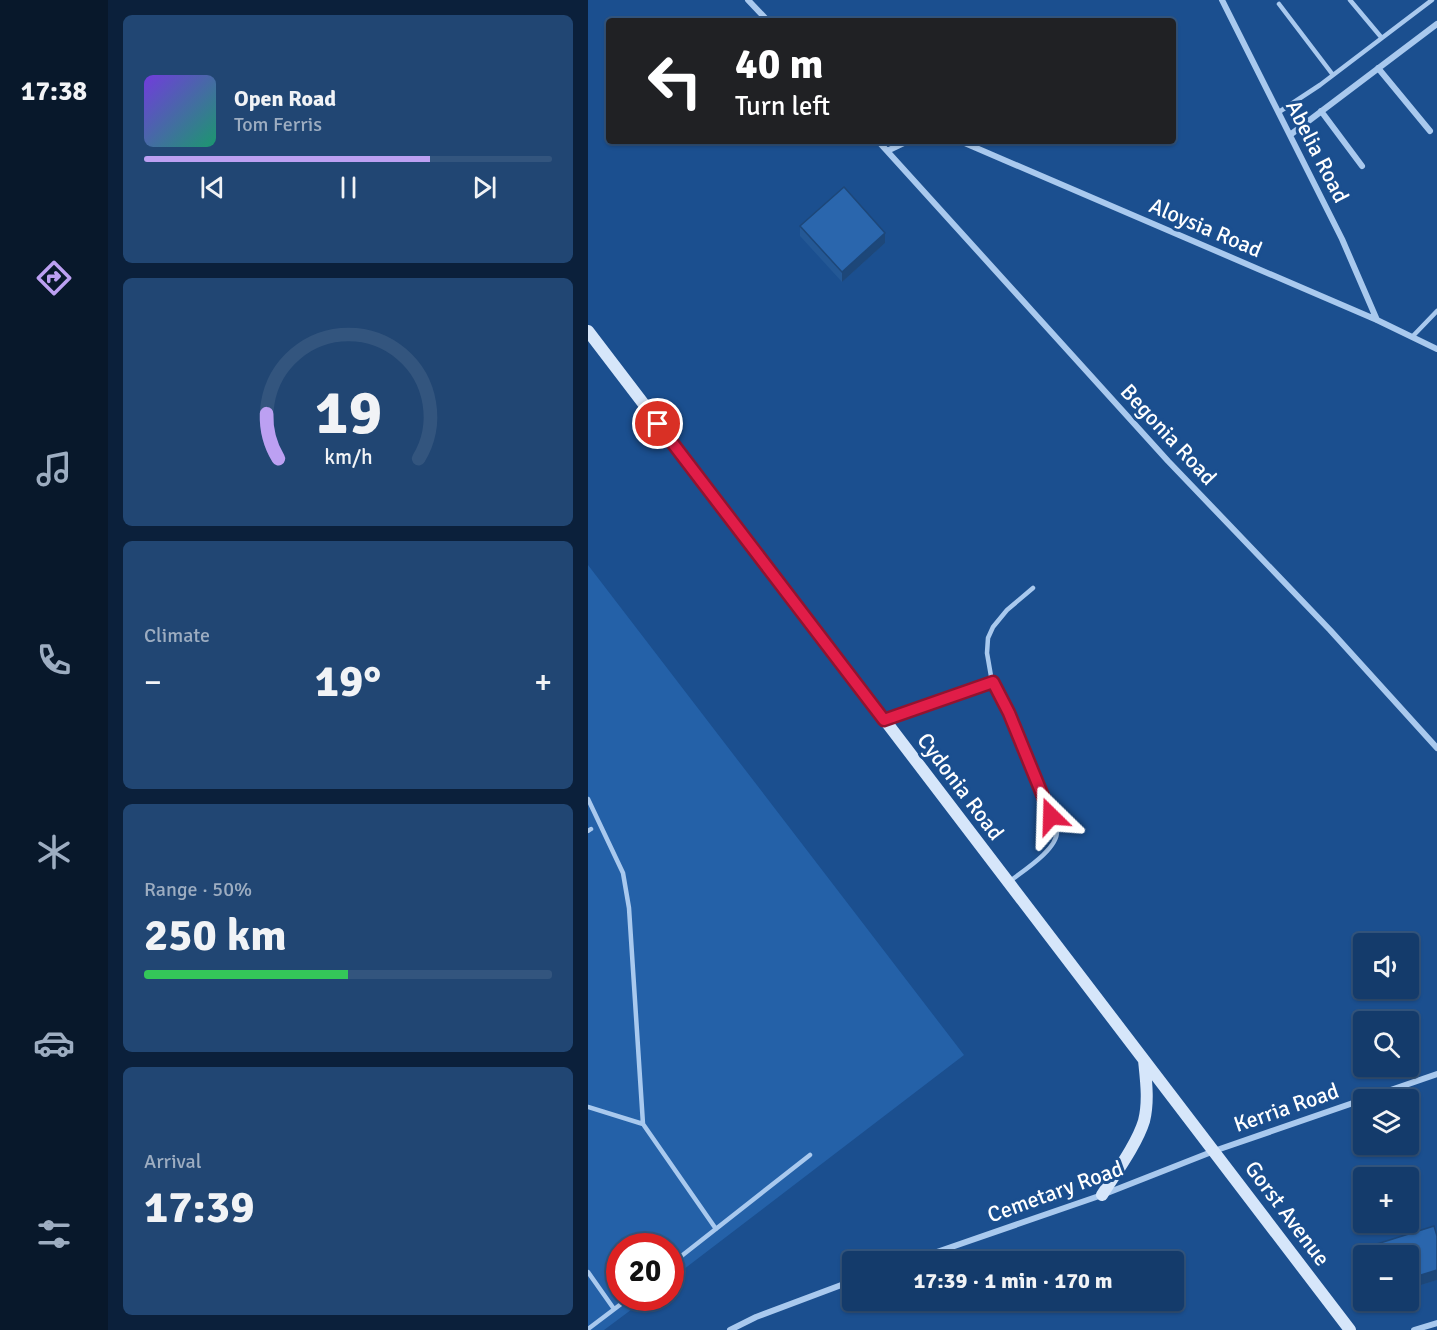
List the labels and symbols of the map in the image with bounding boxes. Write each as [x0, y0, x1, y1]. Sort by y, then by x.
street label: Abelia Road [1280, 95, 1355, 207]
street label: Aloysia Road [1145, 192, 1266, 263]
street label: Begonia Road [1115, 378, 1222, 491]
pin [632, 398, 683, 449]
street label: Cydonia Road [911, 727, 1010, 845]
position arrow [1019, 784, 1083, 848]
street label: Kerria Road [1230, 1077, 1342, 1138]
street label: Cemetary Road [984, 1154, 1127, 1229]
street label: Gorst Avenue [1239, 1155, 1336, 1271]
speed limit sign: 20 [606, 1233, 684, 1311]

